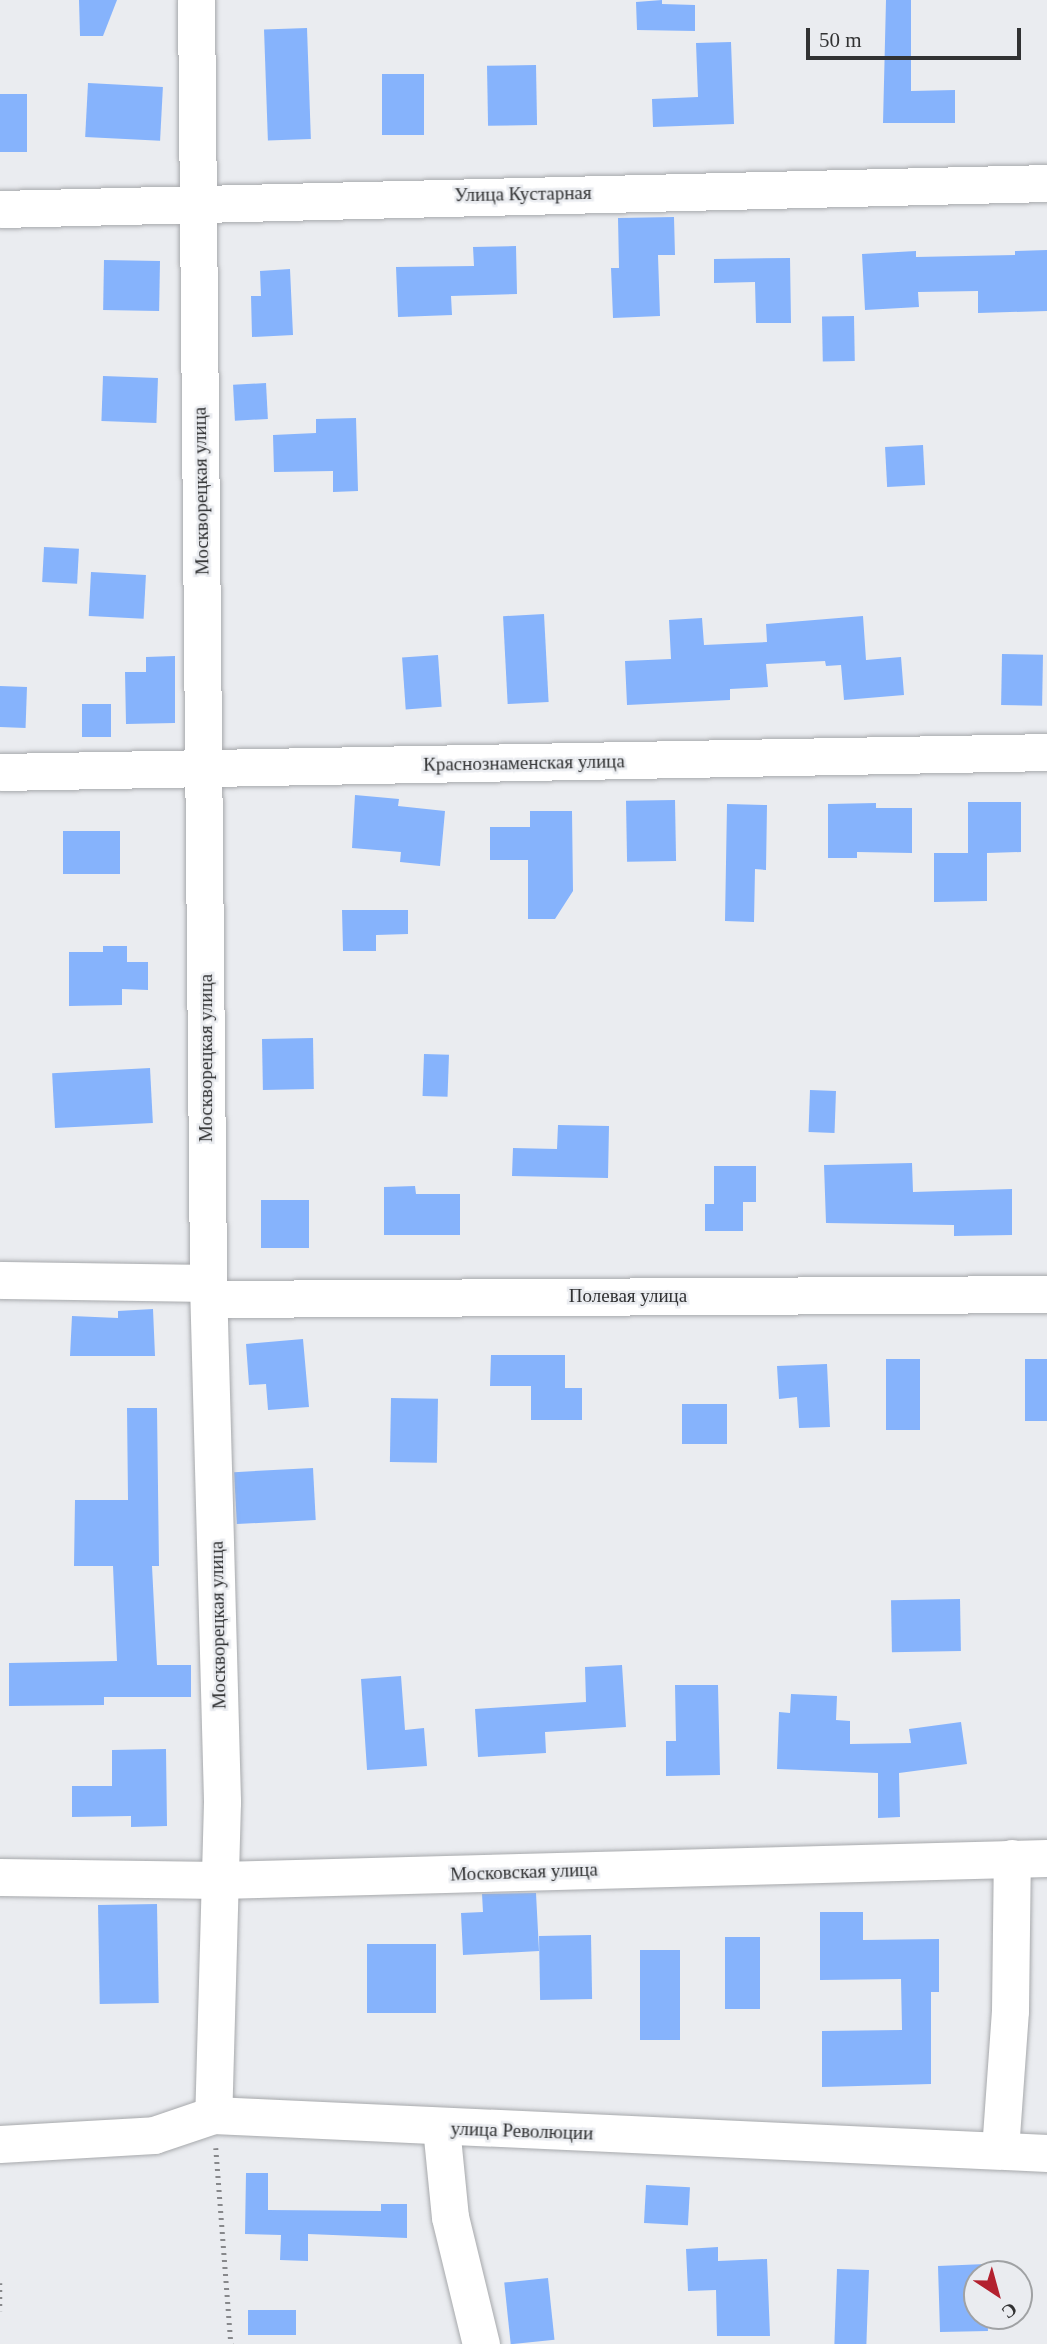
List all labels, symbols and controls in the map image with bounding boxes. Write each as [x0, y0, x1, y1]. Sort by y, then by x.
scale bar [809, 14, 1024, 58]
text: 50 m [819, 28, 862, 52]
street label: Улица Кустарная [454, 181, 592, 207]
street label: Москворецкая улица [188, 407, 214, 575]
street label: Краснознаменская улица [423, 750, 625, 776]
street label: Москворецкая улица [195, 974, 217, 1142]
street label: Полевая улица [569, 1285, 687, 1307]
street label: Москворецкая улица [205, 1541, 231, 1709]
street label: Московская улица [450, 1858, 598, 1886]
street label: улица Революции [450, 2117, 594, 2145]
north arrow [963, 2260, 1033, 2330]
text: С [998, 2298, 1021, 2323]

